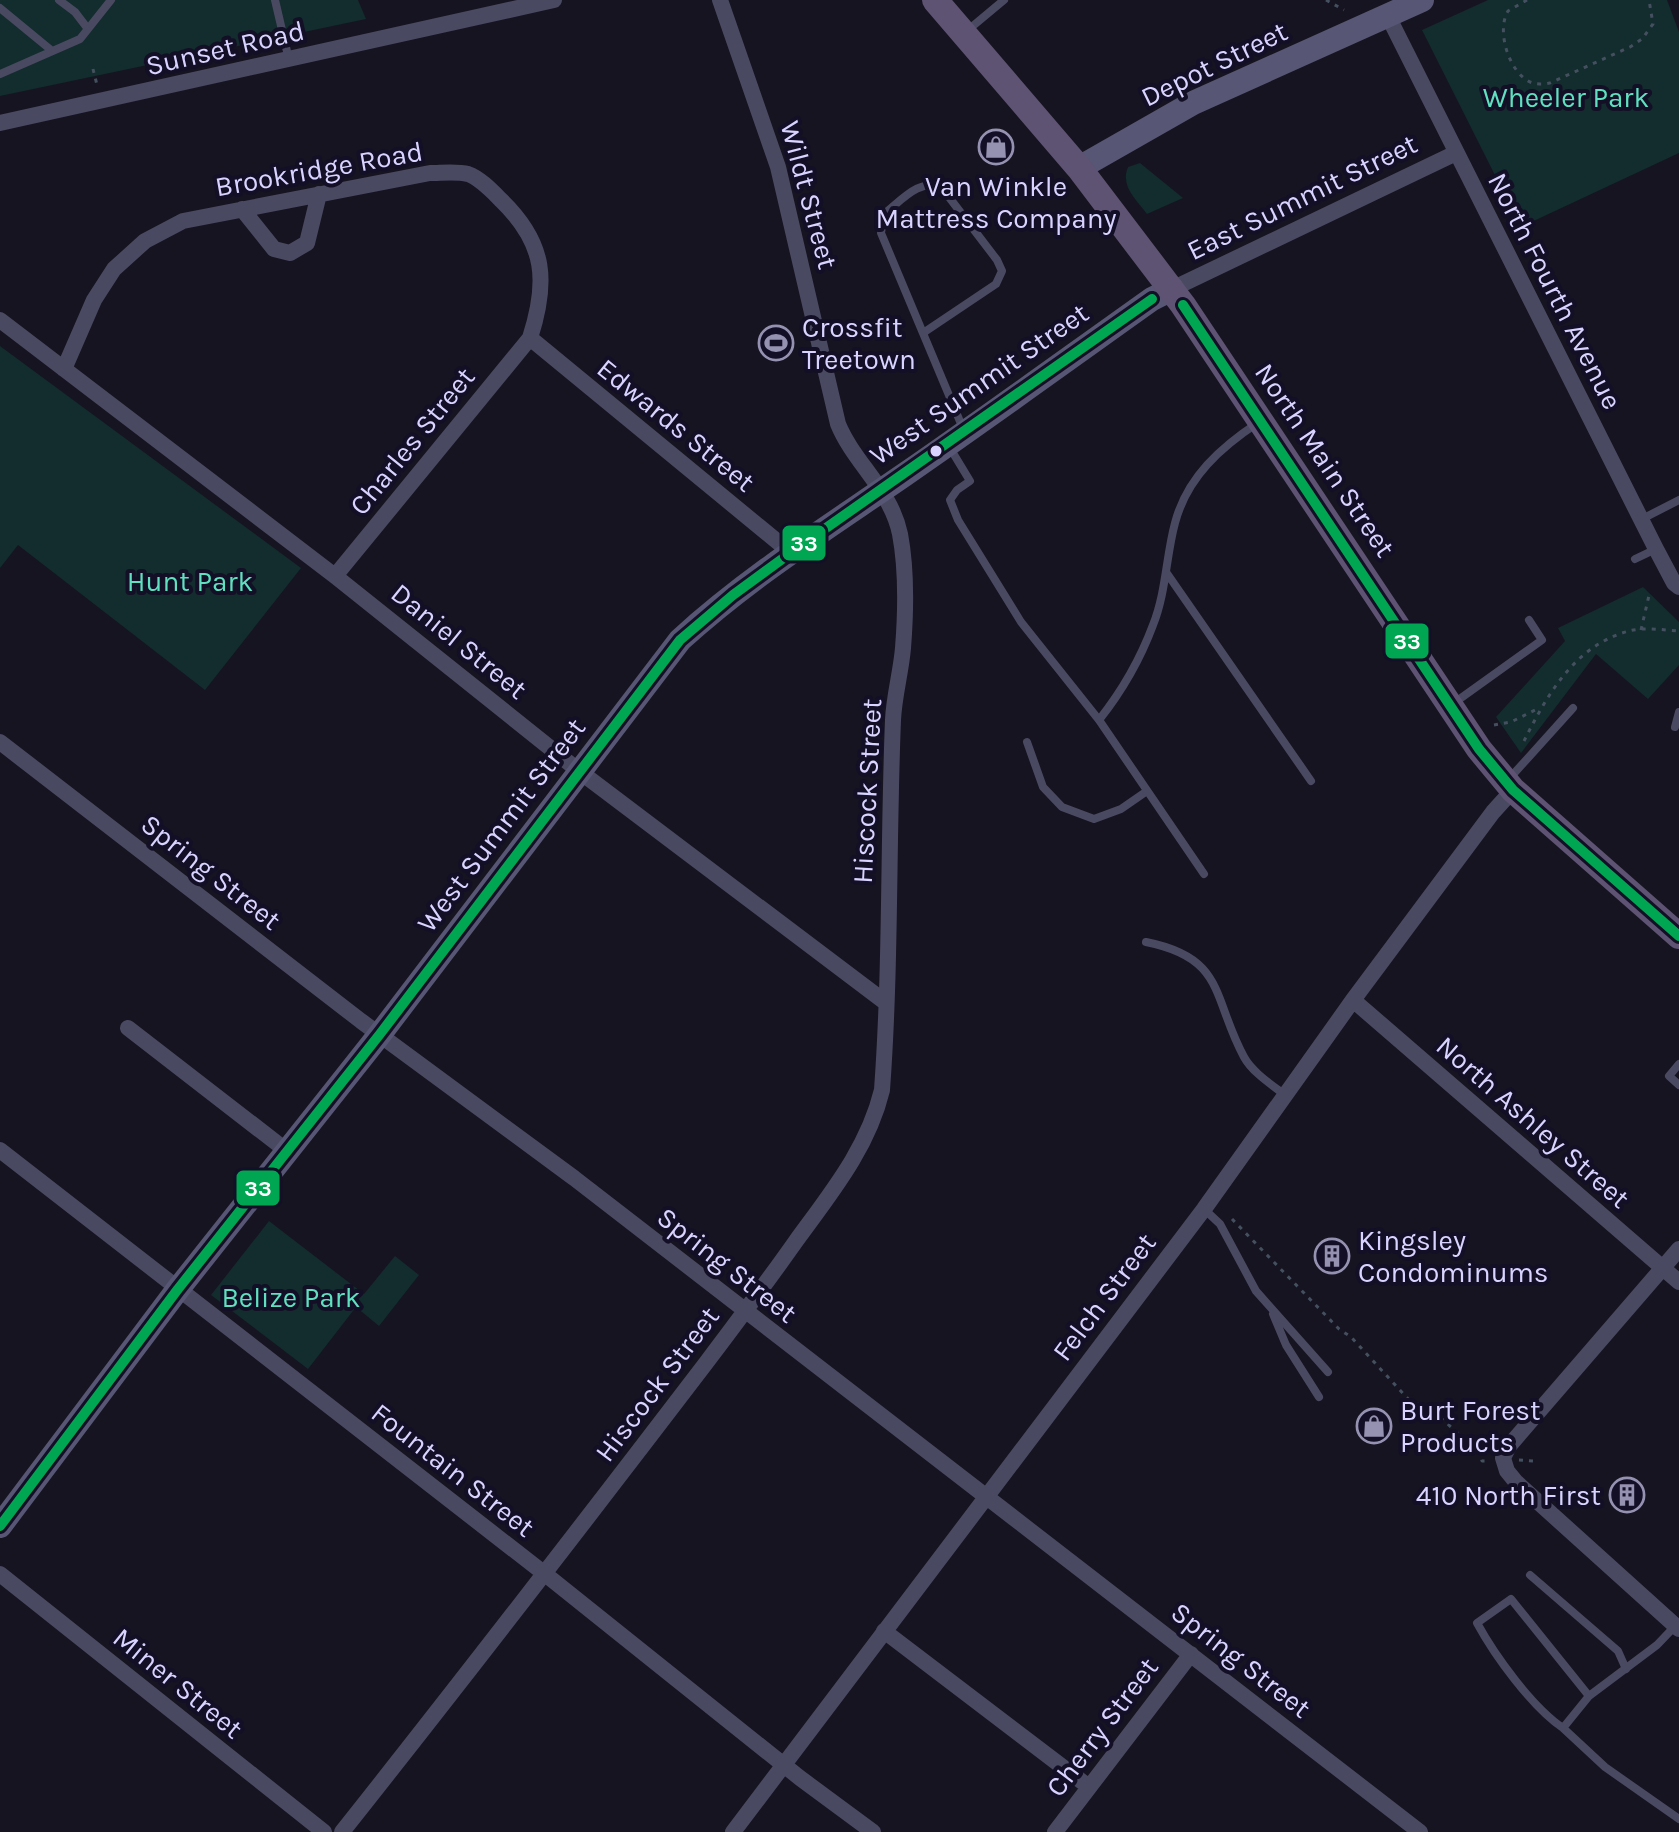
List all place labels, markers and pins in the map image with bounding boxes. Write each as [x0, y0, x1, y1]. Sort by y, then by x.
shop icon: Van Winkle Mattress Company [977, 128, 1015, 166]
place label: Van Winkle Mattress Company [875, 170, 1117, 235]
place label: Crossfit Treetown [802, 311, 916, 376]
sports icon: Crossfit Treetown [757, 324, 795, 362]
unlabelled marker [928, 443, 944, 459]
place label: Kingsley Condominums [1358, 1224, 1549, 1289]
building icon: Kingsley Condominums [1313, 1237, 1351, 1275]
place label: Burt Forest Products [1400, 1394, 1541, 1459]
shop icon: Burt Forest Products [1355, 1407, 1393, 1445]
building icon: 410 North First [1608, 1476, 1646, 1514]
place label: 410 North First [1416, 1479, 1601, 1512]

